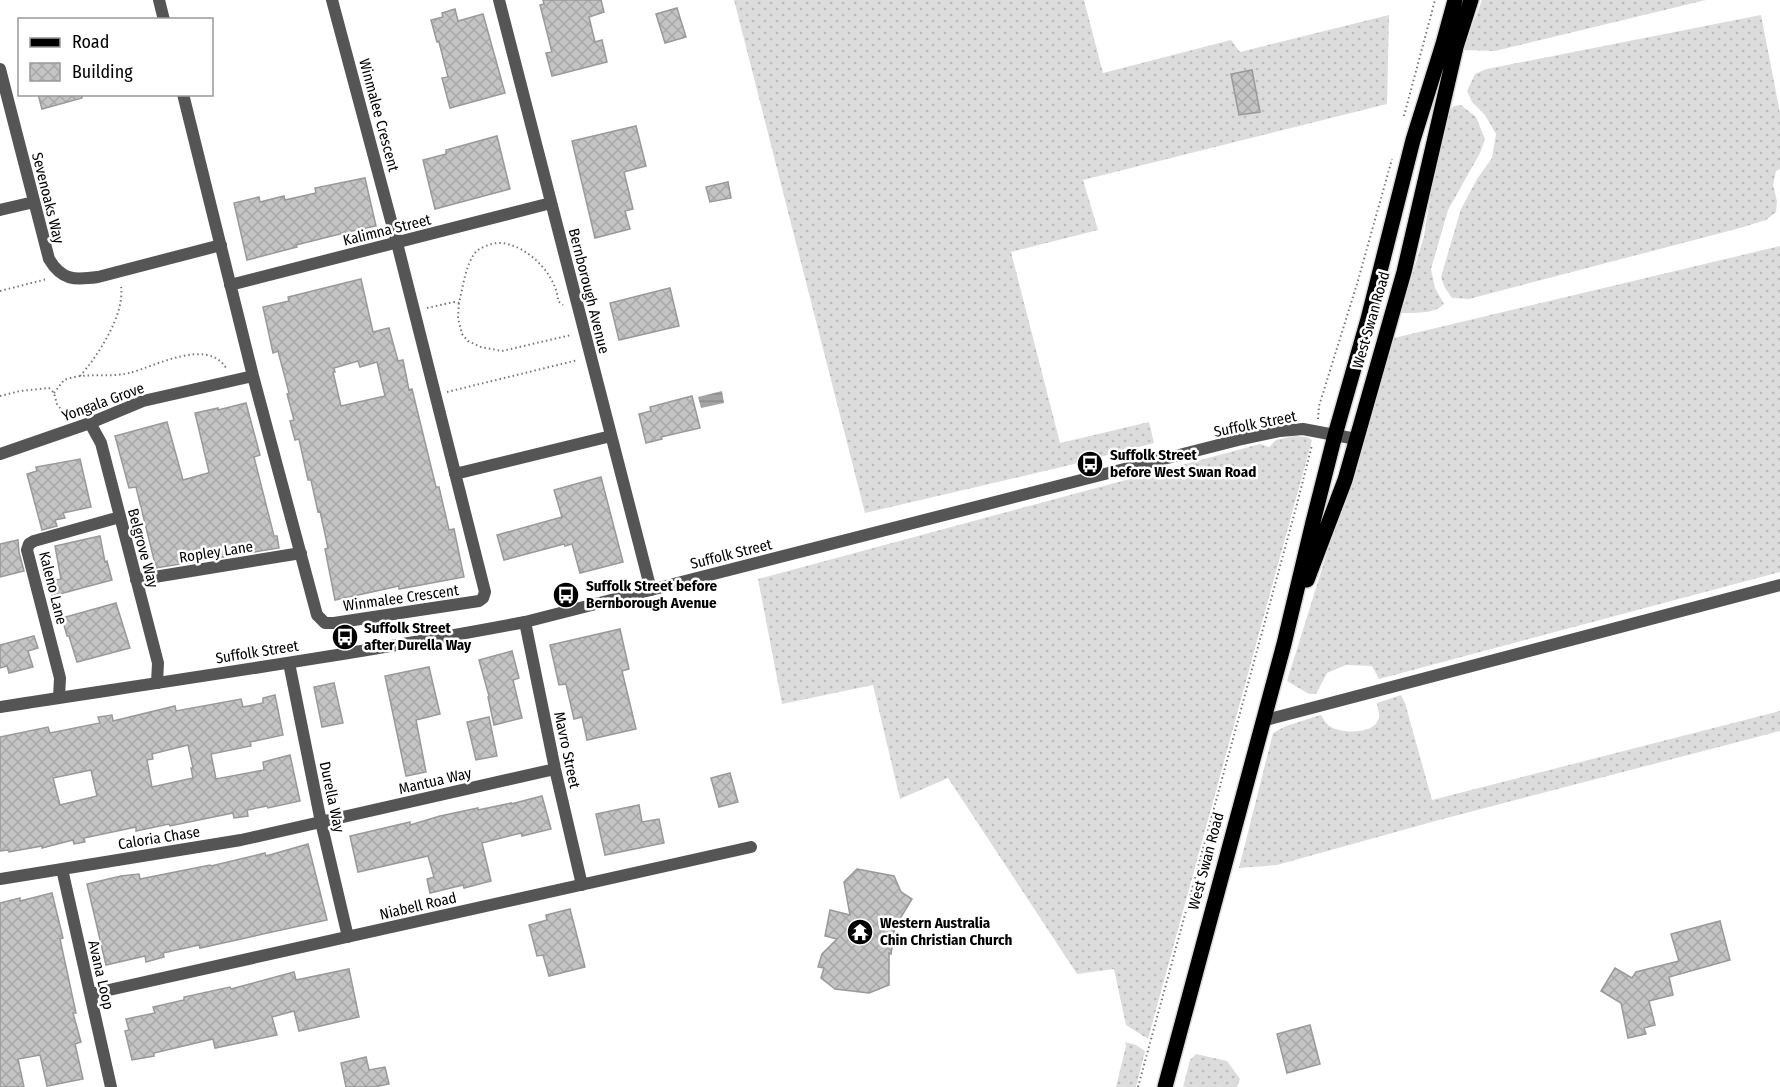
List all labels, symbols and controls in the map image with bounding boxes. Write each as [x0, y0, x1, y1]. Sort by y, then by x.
legend [18, 18, 213, 96]
text: Road [72, 31, 109, 53]
street label: Winmalee Crescent [355, 57, 403, 174]
text: Building [72, 61, 133, 83]
street label: Sevenoaks Way [28, 151, 68, 246]
street label: Kalimna Street [341, 210, 433, 250]
street label: Bernborough Avenue [565, 226, 613, 356]
street label: West Swan Road [1349, 269, 1393, 371]
street label: Yongala Grove [59, 379, 147, 425]
street label: Suffolk Street [1212, 407, 1298, 441]
place label: Suffolk Street before West Swan Road [1110, 446, 1256, 481]
bus stop icon: Suffolk Street before West Swan Road [1075, 449, 1105, 479]
street label: Belgrove Way [124, 506, 162, 590]
street label: Suffolk Street [688, 535, 774, 573]
street label: Ropley Lane [178, 537, 254, 567]
street label: Kaleno Lane [35, 550, 71, 626]
place label: Suffolk Street before Bernborough Avenue [586, 577, 718, 612]
bus stop icon: Suffolk Street before Bernborough Avenue [551, 580, 581, 610]
street label: Winmalee Crescent [342, 581, 460, 615]
place label: Suffolk Street after Durella Way [364, 619, 472, 654]
bus stop icon: Suffolk Street after Durella Way [330, 622, 360, 652]
street label: Suffolk Street [214, 637, 300, 667]
street label: Mavro Street [550, 710, 584, 790]
street label: Durella Way [316, 760, 348, 834]
street label: Mantua Way [397, 764, 473, 798]
street label: West Swan Road [1184, 810, 1228, 912]
street label: Caloria Chase [117, 823, 201, 853]
street label: Niabell Road [378, 888, 458, 924]
place label: Western Australia Chin Christian Church [880, 914, 1013, 949]
temple icon: Western Australia Chin Christian Church [845, 917, 875, 947]
street label: Avana Loop [84, 939, 118, 1011]

